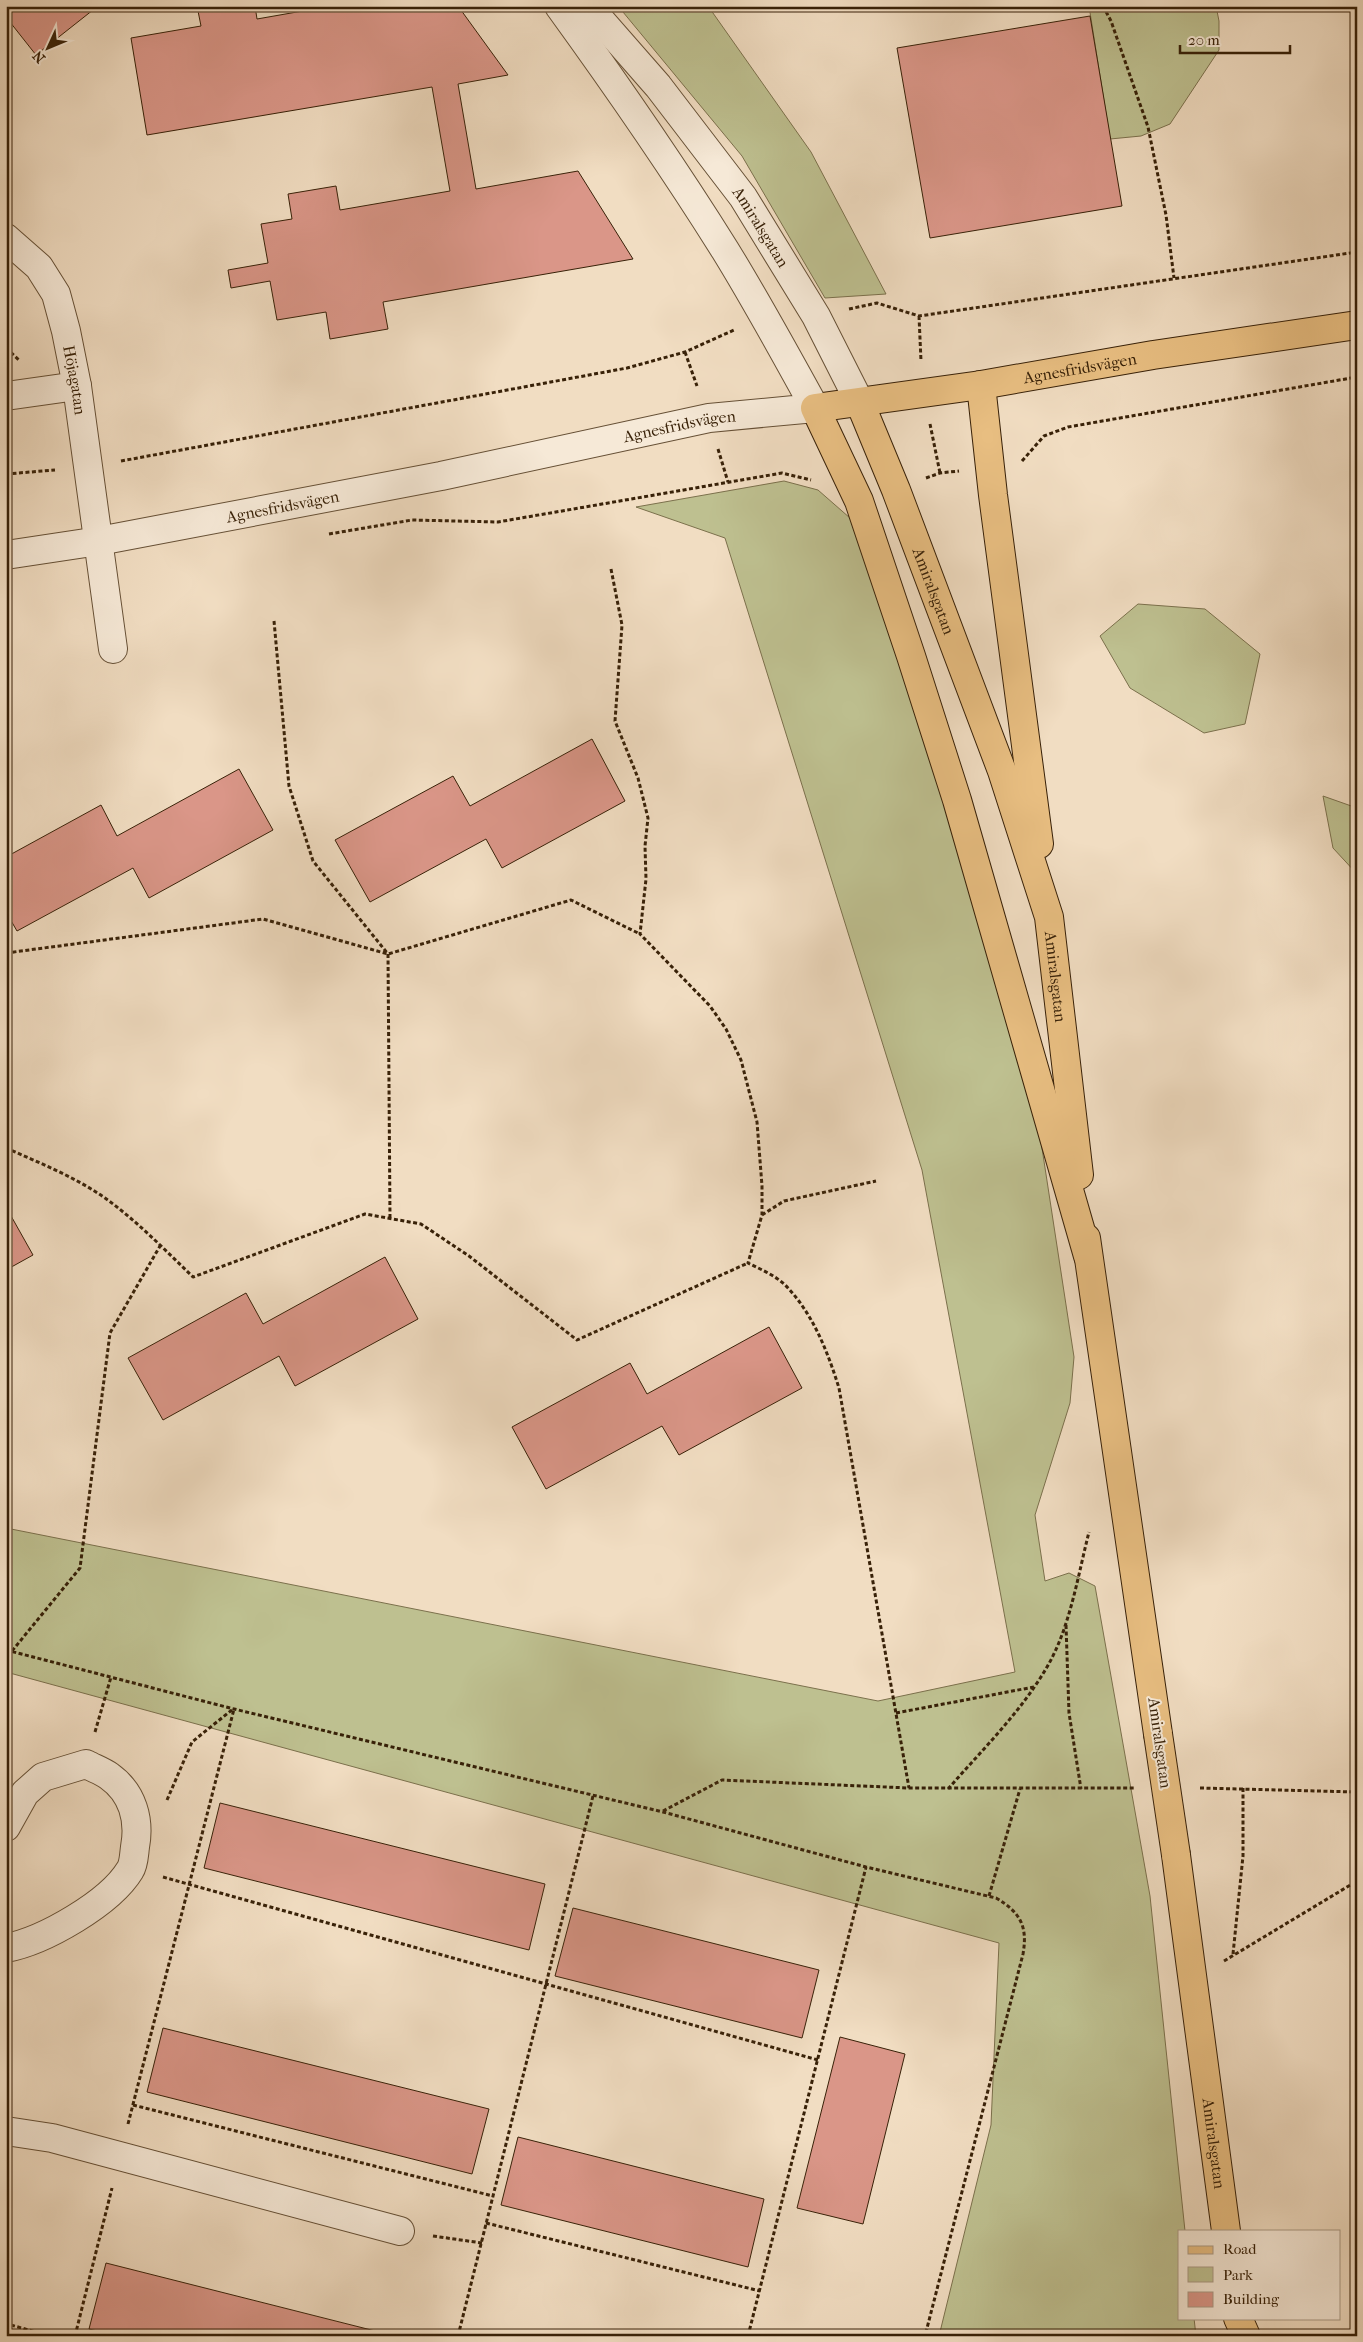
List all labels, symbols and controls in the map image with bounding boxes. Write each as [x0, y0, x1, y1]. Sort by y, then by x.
north arrow [22, 22, 72, 72]
scale bar [1180, 22, 1290, 54]
text: 20 m [1188, 31, 1220, 49]
text: N [29, 47, 49, 66]
street label: Amiralsgatan [728, 182, 794, 271]
street label: Höjagatan [60, 343, 90, 417]
street label: Agnesfridsvägen [1021, 348, 1139, 387]
street label: Agnesfridsvägen [620, 406, 737, 446]
street label: Agnesfridsvägen [224, 486, 341, 526]
street label: Amiralsgatan [909, 544, 959, 638]
street label: Amiralsgatan [1041, 929, 1071, 1024]
street label: Amiralsgatan [1144, 1695, 1176, 1790]
street label: Amiralsgatan [1199, 2096, 1230, 2191]
legend [1178, 2230, 1340, 2320]
text: Road [1223, 2240, 1257, 2258]
text: Park [1223, 2266, 1253, 2284]
text: Building [1223, 2290, 1280, 2308]

